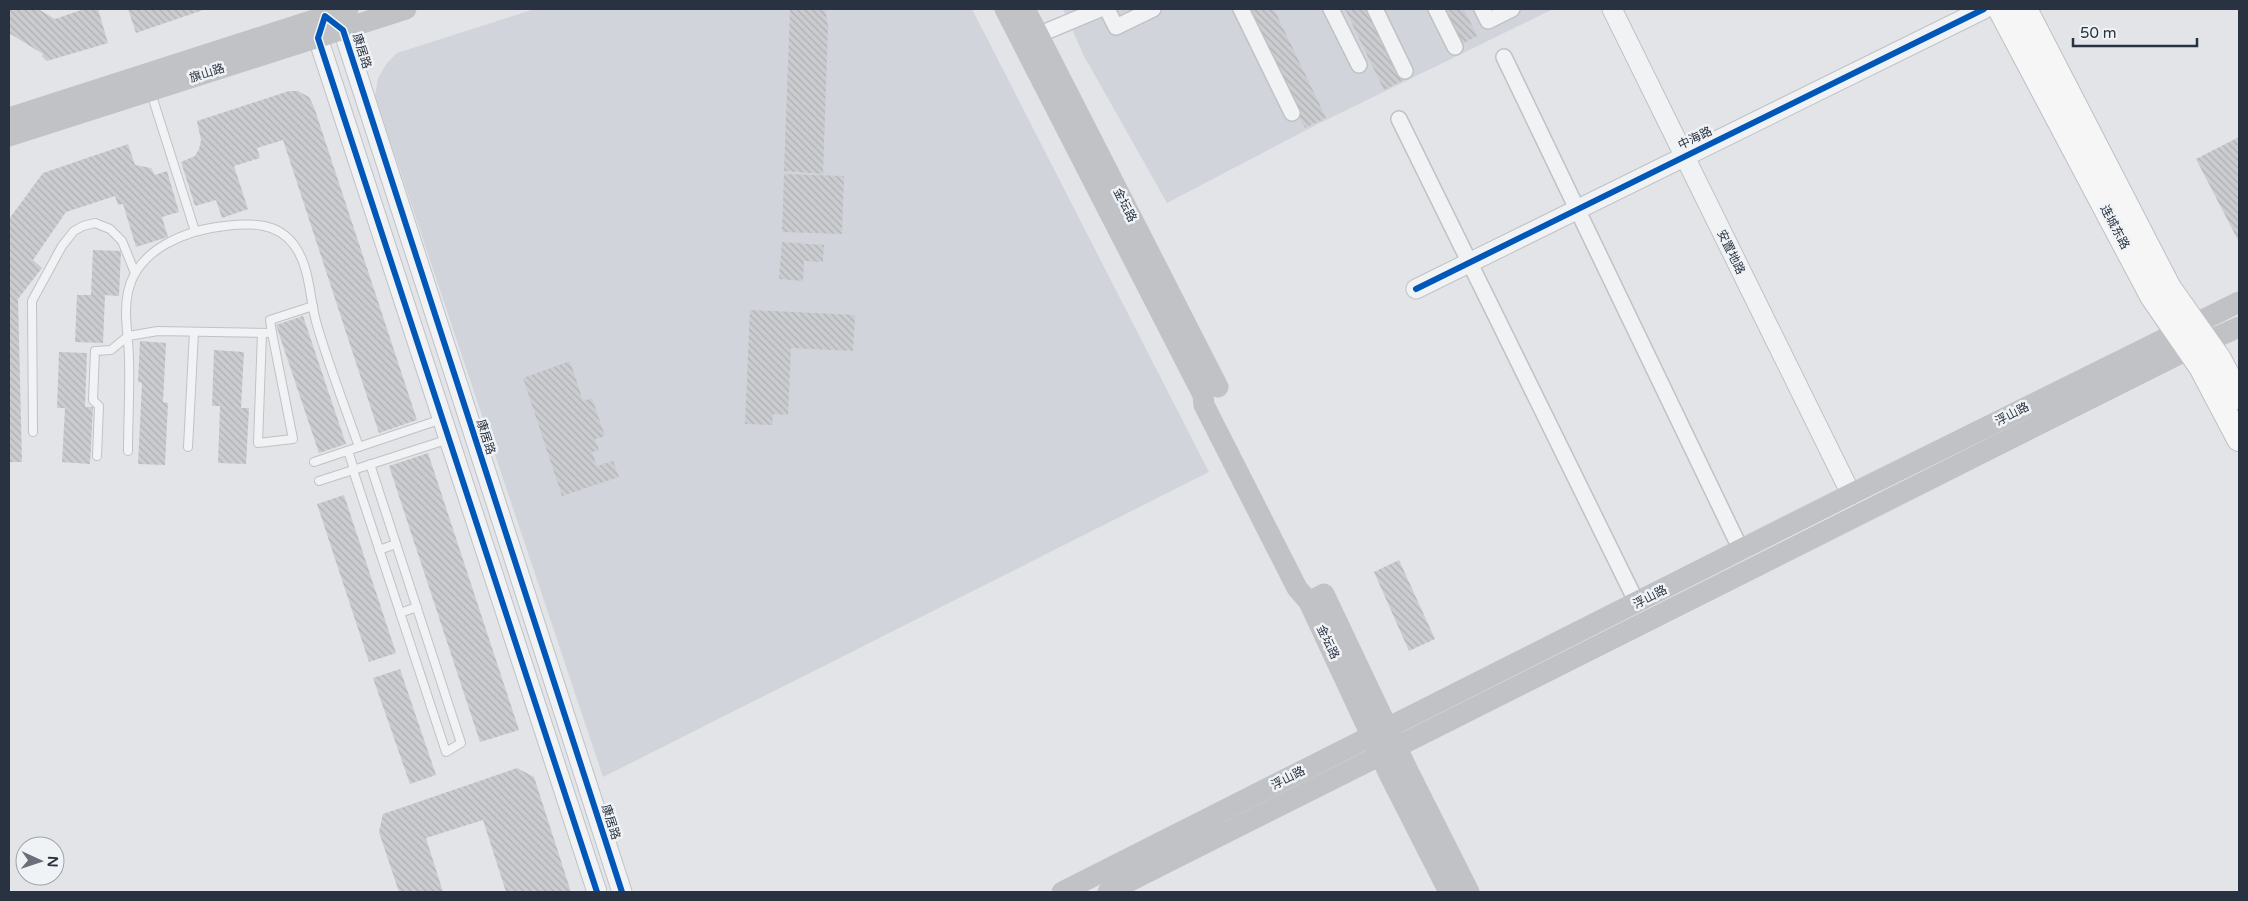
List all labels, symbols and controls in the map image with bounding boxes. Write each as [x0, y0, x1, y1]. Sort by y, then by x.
scale bar [2073, 15, 2197, 47]
text: 50 m [2080, 24, 2117, 42]
street label: 康居路 [350, 32, 374, 70]
street label: 旗山路 [188, 61, 226, 85]
street label: 中海路 [1676, 124, 1714, 152]
street label: 金坛路 [1111, 186, 1139, 224]
street label: 连城东路 [2098, 203, 2132, 251]
street label: 安置地路 [1714, 227, 1748, 277]
street label: 浮山路 [1993, 400, 2031, 428]
street label: 康居路 [474, 418, 498, 456]
street label: 浮山路 [1631, 583, 1669, 611]
street label: 金坛路 [1314, 623, 1342, 661]
street label: 浮山路 [1269, 764, 1307, 792]
street label: 康居路 [599, 803, 623, 841]
north arrow [15, 836, 65, 886]
text: N [44, 856, 61, 868]

